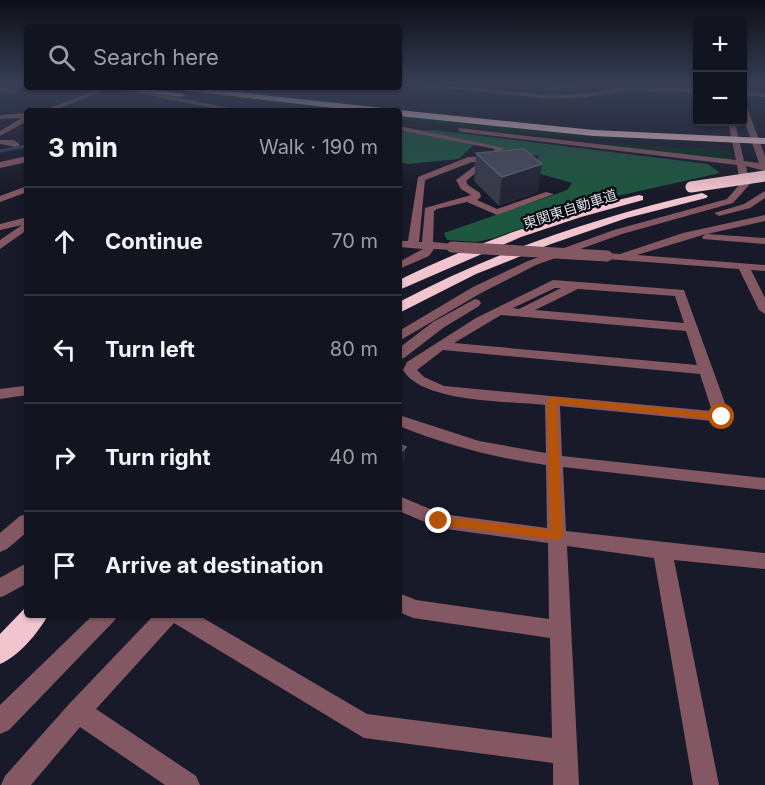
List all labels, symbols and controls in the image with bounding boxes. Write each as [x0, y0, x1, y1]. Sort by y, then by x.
map controls [693, 18, 747, 126]
button: + [693, 18, 747, 72]
search box [24, 24, 402, 90]
icon: search [45, 41, 78, 74]
text: Search here [93, 44, 219, 70]
button: − [693, 72, 747, 126]
text: 3 min [48, 132, 118, 163]
text: Walk · 190 m [259, 135, 378, 159]
street label: 東関東自動車道 [521, 185, 619, 232]
icon: ahead [48, 225, 81, 258]
text: Continue [105, 228, 203, 254]
text: 70 m [331, 229, 378, 253]
icon: left [48, 333, 81, 366]
text: Turn left [105, 336, 195, 362]
text: 80 m [330, 337, 378, 361]
route start [708, 403, 734, 429]
icon: right [48, 441, 81, 474]
text: Turn right [105, 444, 211, 470]
text: 40 m [329, 445, 378, 469]
route end [425, 507, 451, 533]
icon: arrive [48, 549, 81, 582]
text: Arrive at destination [105, 552, 324, 578]

